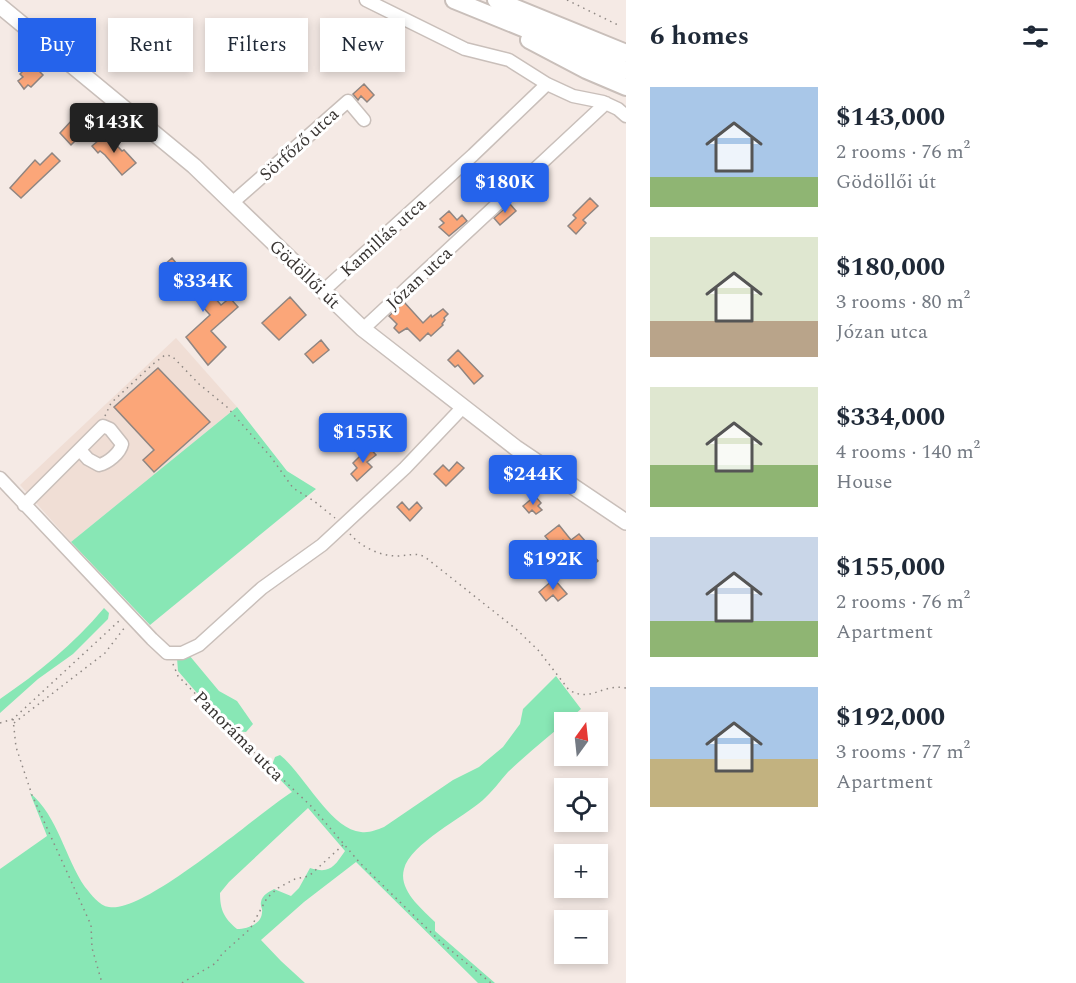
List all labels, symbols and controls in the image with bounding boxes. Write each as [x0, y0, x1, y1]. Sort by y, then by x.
text: 6 homes [650, 16, 749, 56]
chip: Buy [18, 18, 96, 72]
chip: Rent [108, 18, 193, 72]
chip: Filters [205, 18, 308, 72]
chip: New [320, 18, 405, 72]
icon: filters [1019, 20, 1052, 53]
text: $143,000 [836, 97, 945, 137]
street label: Sörfőző utca [253, 101, 345, 188]
pin: $143K [72, 103, 156, 154]
text: $143K [84, 107, 144, 137]
icon: home [698, 111, 770, 183]
text: 2 rooms · 76 m² [836, 137, 970, 167]
pin: $180K [463, 163, 547, 214]
text: $180K [475, 167, 535, 197]
text: Gödöllői út [836, 167, 936, 197]
street label: Kamillás utca [334, 191, 433, 284]
street label: Gödöllői út [263, 233, 347, 315]
street label: Józan utca [380, 240, 459, 316]
text: $180,000 [836, 247, 945, 287]
icon: home [698, 261, 770, 333]
pin: $334K [161, 262, 245, 313]
text: $334K [173, 266, 233, 296]
text: 3 rooms · 80 m² [836, 287, 970, 317]
text: Józan utca [836, 317, 928, 347]
text: $334,000 [836, 397, 945, 437]
icon: home [698, 411, 770, 483]
pin: $155K [321, 413, 405, 464]
text: $155K [333, 417, 393, 447]
text: 4 rooms · 140 m² [836, 437, 980, 467]
pin: $244K [491, 455, 575, 506]
text: $244K [503, 459, 563, 489]
text: House [836, 467, 893, 497]
pin: $192K [511, 540, 595, 591]
text: $192K [523, 544, 583, 574]
text: $155,000 [836, 547, 945, 587]
icon: home [698, 561, 770, 633]
text: 2 rooms · 76 m² [836, 587, 970, 617]
text: Apartment [836, 617, 933, 647]
street label: Panoráma utca [187, 685, 290, 788]
text: $192,000 [836, 697, 945, 737]
icon: home [698, 711, 770, 783]
north arrow [554, 712, 608, 766]
map controls [554, 712, 608, 964]
text: 3 rooms · 77 m² [836, 737, 970, 767]
text: Apartment [836, 767, 933, 797]
button: locate [554, 778, 608, 832]
button: + [554, 844, 608, 898]
button: − [554, 910, 608, 964]

